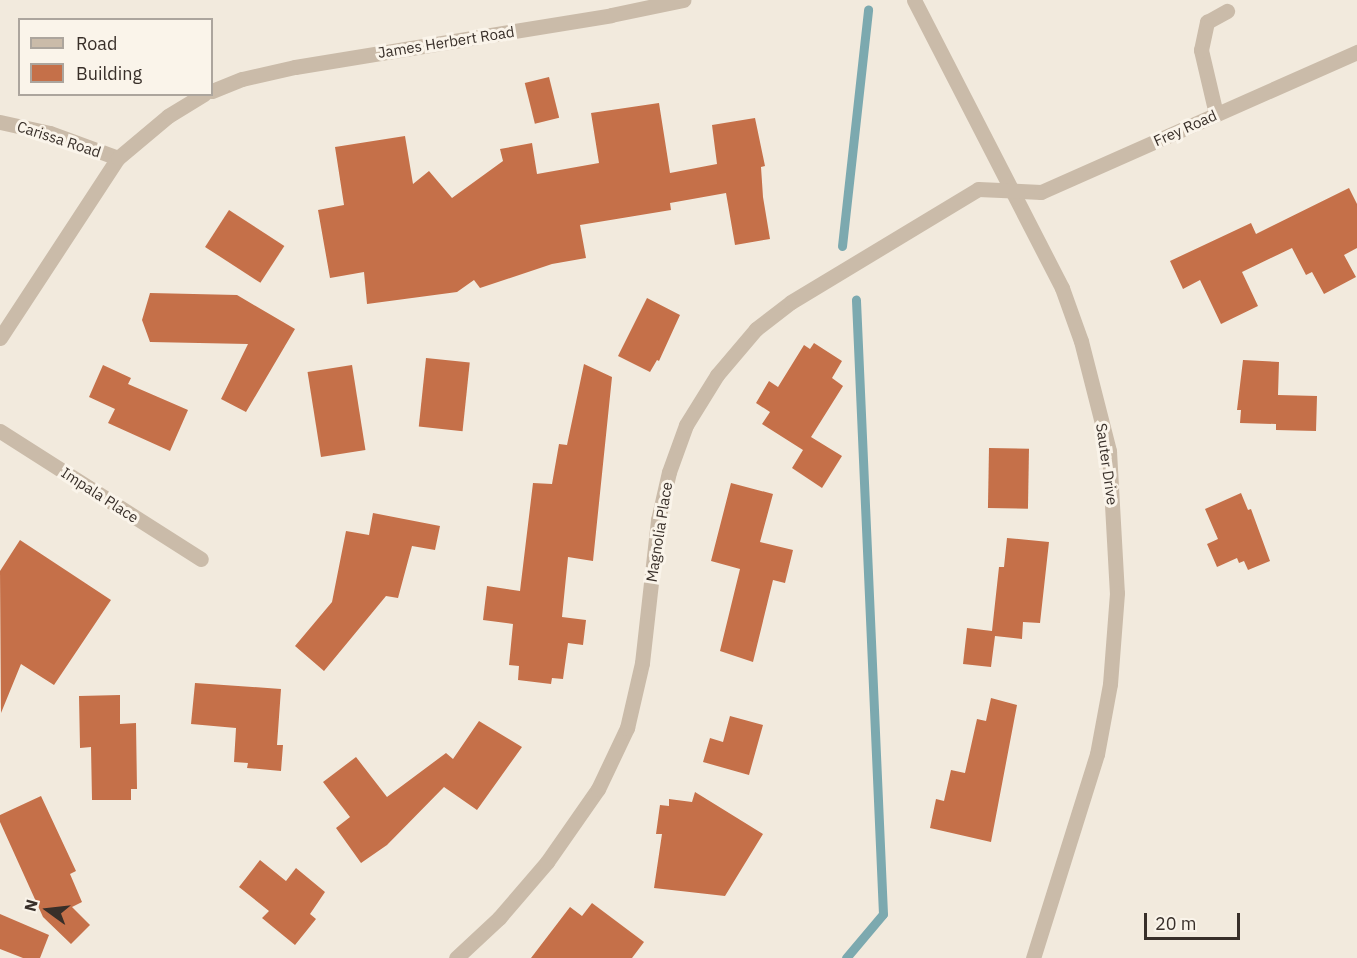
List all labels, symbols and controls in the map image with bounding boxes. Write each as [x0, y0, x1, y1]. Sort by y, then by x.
legend [18, 18, 213, 96]
street label: James Herbert Road [376, 22, 516, 62]
text: Road [76, 32, 117, 55]
text: Building [76, 62, 142, 85]
street label: Frey Road [1151, 106, 1219, 150]
street label: Carissa Road [15, 117, 103, 161]
street label: Sauter Drive [1092, 422, 1122, 506]
street label: Impala Place [58, 463, 142, 527]
street label: Magnolia Place [642, 481, 676, 583]
north arrow [18, 880, 78, 940]
text: N [19, 897, 42, 914]
scale bar [1147, 901, 1243, 939]
text: 20 m [1155, 912, 1197, 935]

